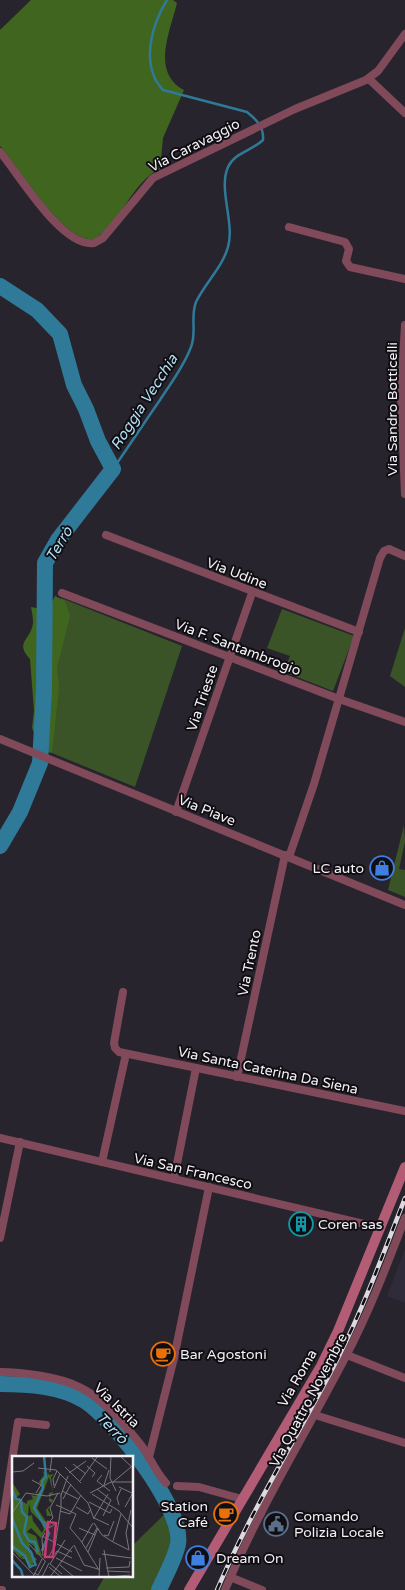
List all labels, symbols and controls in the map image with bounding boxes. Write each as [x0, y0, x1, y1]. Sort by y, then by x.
street label: Via Caravaggio [146, 115, 243, 176]
street label: Via Sandro Botticelli [384, 342, 401, 476]
water label: Roggia Vecchia [106, 350, 182, 453]
water label: Terrò [42, 523, 77, 565]
street label: Via Udine [204, 554, 270, 593]
street label: Via F. Santambrogio [172, 616, 303, 679]
street label: Via Trieste [183, 663, 222, 733]
street label: Via Piave [176, 791, 238, 830]
shop icon: LC auto [369, 855, 395, 881]
place label: LC auto [312, 860, 364, 877]
street label: Via Trento [234, 928, 265, 998]
street label: Via Santa Caterina Da Siena [176, 1043, 360, 1098]
street label: Via San Francesco [132, 1150, 254, 1193]
building icon: Coren sas [288, 1211, 314, 1237]
place label: Coren sas [318, 1216, 383, 1233]
street label: Via Quattro Novembre [266, 1330, 351, 1470]
cafe icon: Bar Agostoni [150, 1341, 176, 1367]
place label: Bar Agostoni [180, 1346, 267, 1363]
street label: Via Roma [274, 1346, 321, 1410]
street label: Via Istria [90, 1379, 143, 1431]
water label: Terrò [93, 1408, 132, 1448]
inset map [12, 1456, 134, 1578]
place label: Station Café [161, 1498, 208, 1531]
cafe icon: Station Café [213, 1501, 239, 1527]
place label: Comando Polizia Locale [294, 1508, 384, 1541]
public building icon: Comando Polizia Locale [263, 1511, 289, 1537]
shop icon: Dream On [185, 1545, 211, 1571]
place label: Dream On [216, 1550, 284, 1567]

